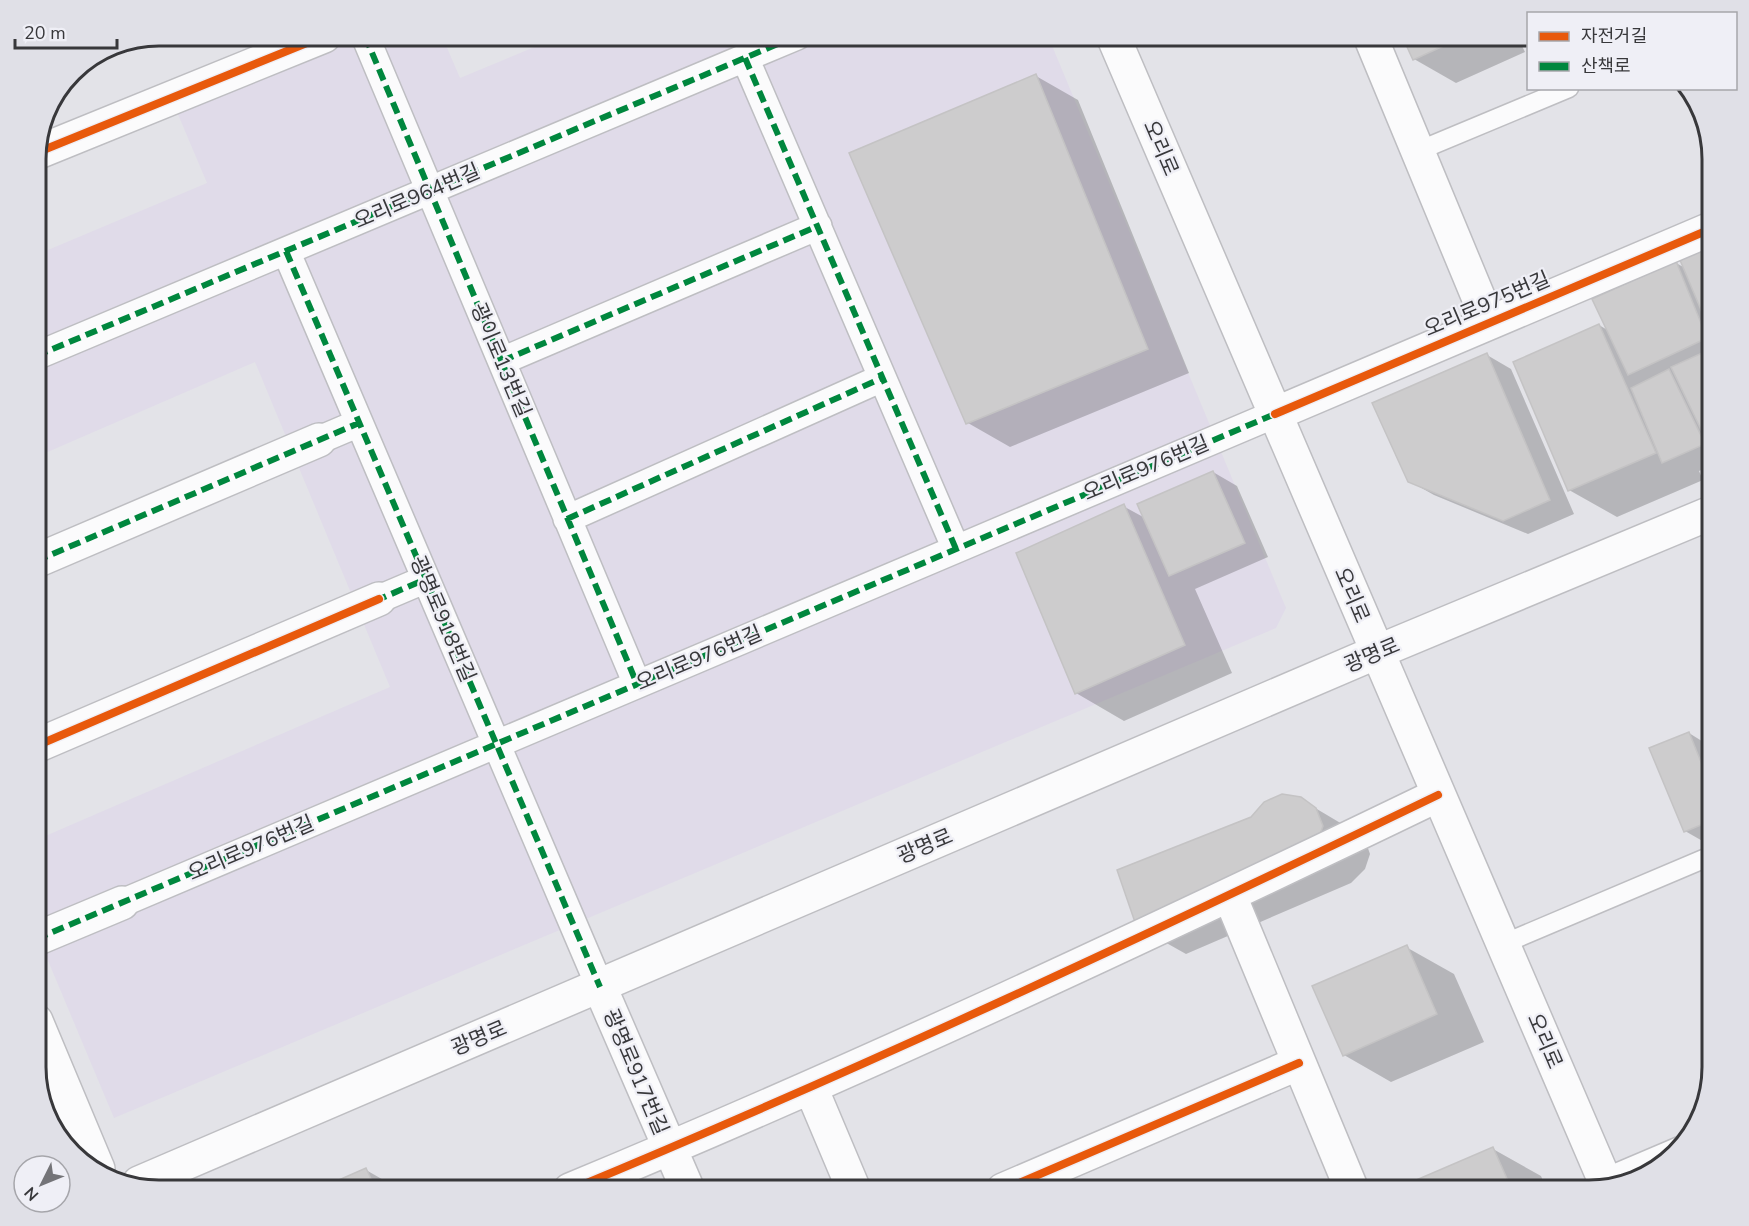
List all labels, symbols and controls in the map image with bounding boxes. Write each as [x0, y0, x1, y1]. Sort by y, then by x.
scale bar [15, 12, 117, 50]
legend [1527, 12, 1737, 90]
text: 20 m [24, 21, 66, 45]
text: 자전거길 [1581, 24, 1647, 48]
text: 산책로 [1581, 54, 1631, 78]
street label: 오리로 [1137, 116, 1185, 180]
street label: 오리로964번길 [350, 157, 484, 235]
street label: 오리로975번길 [1420, 265, 1554, 343]
street label: 광이로13번길 [464, 298, 538, 422]
street label: 오리로976번길 [1079, 429, 1213, 507]
street label: 광명로918번길 [404, 552, 482, 686]
street label: 오리로 [1328, 563, 1376, 627]
street label: 오리로976번길 [632, 619, 766, 697]
street label: 광명로 [1340, 631, 1404, 679]
street label: 오리로976번길 [184, 809, 318, 887]
street label: 광명로 [893, 822, 957, 870]
street label: 광명로917번길 [597, 1005, 675, 1139]
street label: 오리로 [1521, 1009, 1569, 1073]
street label: 광명로 [447, 1014, 511, 1062]
north arrow [12, 1154, 72, 1214]
text: N [20, 1182, 44, 1205]

